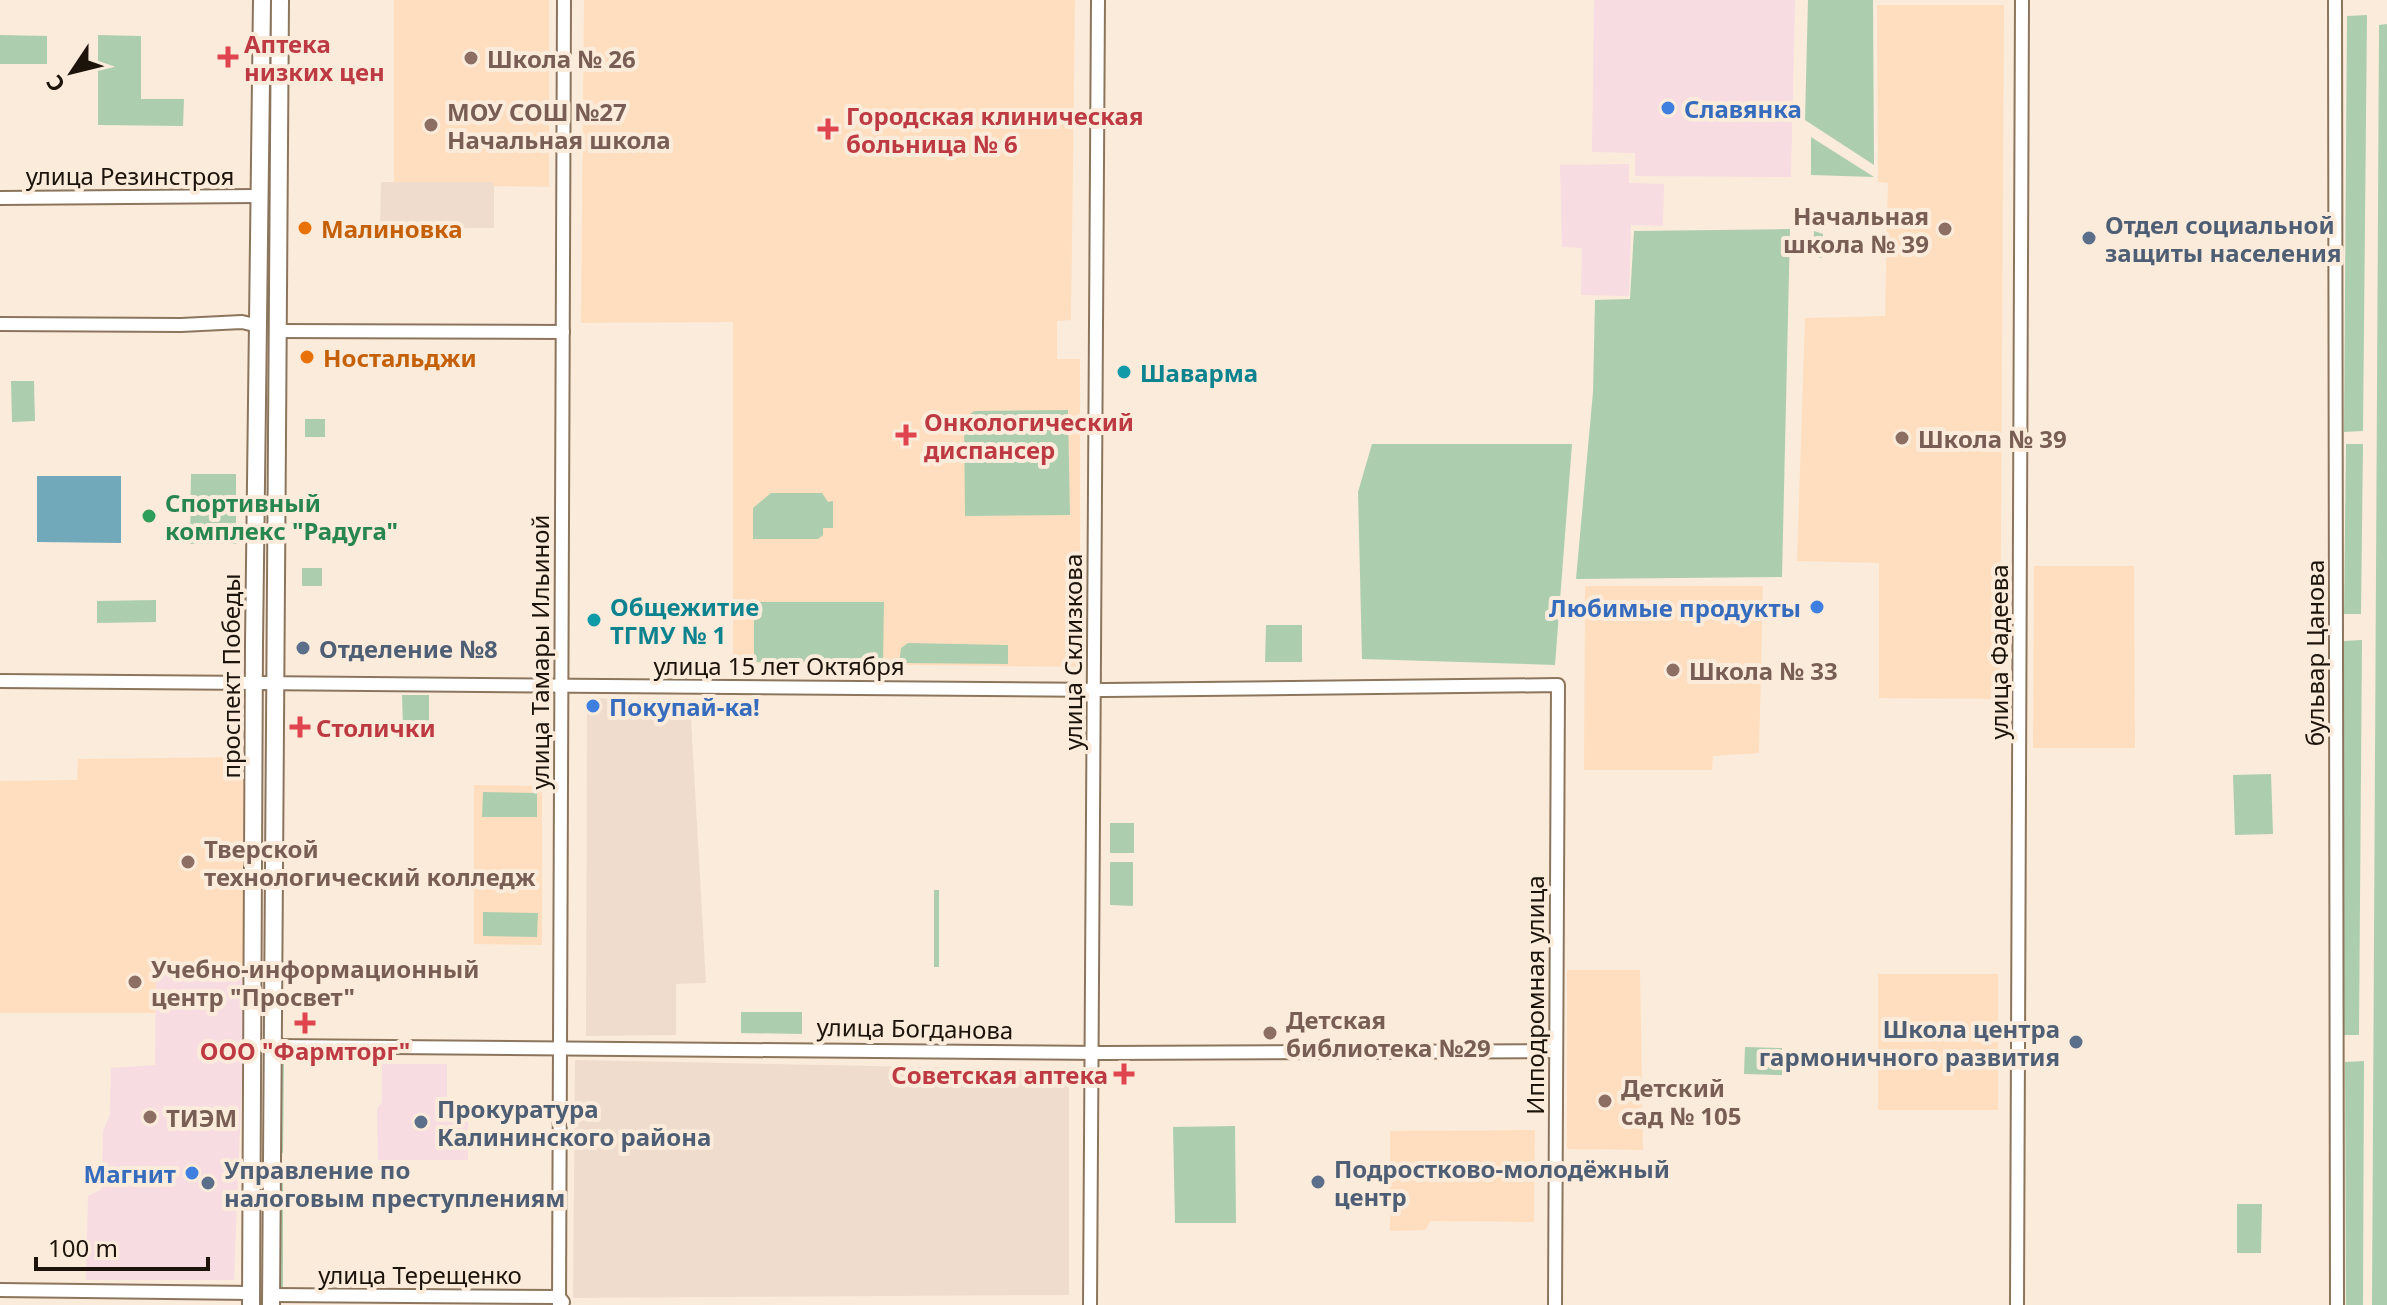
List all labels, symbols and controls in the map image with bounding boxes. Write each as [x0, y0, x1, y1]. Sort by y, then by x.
place label: Аптека низких цен [244, 27, 385, 88]
north arrow [32, 32, 112, 112]
place label: Школа № 26 [487, 42, 636, 75]
marker: Аптека низких цен [219, 48, 237, 66]
marker: Школа № 26 [462, 49, 480, 67]
text: С [38, 70, 71, 98]
place label: Славянка [1684, 92, 1802, 125]
place label: МОУ СОШ №27 Начальная школа [447, 95, 671, 156]
place label: Городская клиническая больница № 6 [846, 99, 1143, 160]
marker: Славянка [1659, 99, 1677, 117]
marker: МОУ СОШ №27 Начальная школа [422, 116, 440, 134]
marker: Городская клиническая больница № 6 [817, 118, 839, 140]
street label: улица Резинстроя [26, 159, 234, 192]
place label: Начальная школа № 39 [1783, 199, 1929, 260]
place label: Отдел социальной защиты населения [2105, 208, 2341, 269]
place label: Малиновка [321, 212, 463, 245]
marker: Малиновка [296, 219, 314, 237]
marker: Начальная школа № 39 [1936, 220, 1954, 238]
marker: Отдел социальной защиты населения [2080, 229, 2098, 247]
place label: Ностальджи [323, 341, 477, 374]
marker: Ностальджи [298, 348, 316, 366]
place label: Шаварма [1140, 356, 1258, 389]
marker: Шаварма [1115, 363, 1133, 381]
place label: Онкологический диспансер [924, 405, 1134, 466]
place label: Школа № 39 [1918, 422, 2067, 455]
marker: Онкологический диспансер [895, 424, 917, 446]
marker: Школа № 39 [1893, 429, 1911, 447]
place label: Спортивный комплекс "Радуга" [165, 486, 398, 547]
marker: Спортивный комплекс "Радуга" [140, 507, 158, 525]
street label: улица Тамары Ильиной [523, 515, 556, 789]
street label: улица Склизкова [1056, 554, 1089, 750]
street label: бульвар Цанова [2298, 560, 2331, 746]
street label: улица Фадеева [1982, 564, 2015, 740]
street label: проспект Победы [214, 573, 247, 779]
place label: Общежитие ТГМУ № 1 [610, 590, 759, 651]
place label: Любимые продукты [1549, 591, 1801, 624]
marker: Любимые продукты [1808, 598, 1826, 616]
marker: Общежитие ТГМУ № 1 [585, 611, 603, 629]
place label: Отделение №8 [319, 632, 498, 665]
marker: Отделение №8 [294, 639, 312, 657]
street label: улица 15 лет Октября [654, 649, 905, 682]
place label: Школа № 33 [1689, 654, 1838, 687]
marker: Школа № 33 [1664, 661, 1682, 679]
place label: Покупай-ка! [609, 690, 760, 723]
marker: Покупай-ка! [584, 697, 602, 715]
place label: Столички [316, 711, 436, 744]
marker: Столички [291, 718, 309, 736]
place label: Тверской технологический колледж [204, 832, 536, 893]
marker: Тверской технологический колледж [179, 853, 197, 871]
street label: Ипподромная улица [1518, 875, 1551, 1115]
place label: Учебно-информационный центр "Просвет" [151, 952, 479, 1013]
marker: Учебно-информационный центр "Просвет" [126, 973, 144, 991]
place label: Детская библиотека №29 [1286, 1003, 1491, 1064]
street label: улица Богданова [816, 1010, 1014, 1046]
place label: Школа центра гармоничного развития [1759, 1012, 2060, 1073]
marker: ООО "Фармторг" [296, 1014, 314, 1032]
marker: Детская библиотека №29 [1261, 1024, 1279, 1042]
marker: Школа центра гармоничного развития [2067, 1033, 2085, 1051]
place label: ООО "Фармторг" [200, 1034, 410, 1067]
place label: Советская аптека [891, 1058, 1108, 1091]
marker: Советская аптека [1115, 1065, 1133, 1083]
place label: Детский сад № 105 [1621, 1071, 1742, 1132]
place label: Прокуратура Калининского района [437, 1092, 711, 1153]
marker: Детский сад № 105 [1596, 1092, 1614, 1110]
place label: ТИЭМ [166, 1101, 237, 1134]
marker: ТИЭМ [141, 1108, 159, 1126]
marker: Прокуратура Калининского района [412, 1113, 430, 1131]
place label: Подростково-молодёжный центр [1334, 1152, 1670, 1213]
place label: Управление по налоговым преступлениям [224, 1153, 565, 1214]
place label: Магнит [84, 1157, 176, 1190]
marker: Магнит [183, 1164, 201, 1182]
marker: Подростково-молодёжный центр [1309, 1173, 1327, 1191]
marker: Управление по налоговым преступлениям [199, 1174, 217, 1192]
scale bar [36, 1221, 208, 1271]
text: 100 m [48, 1231, 118, 1264]
street label: улица Терещенко [318, 1258, 522, 1291]

